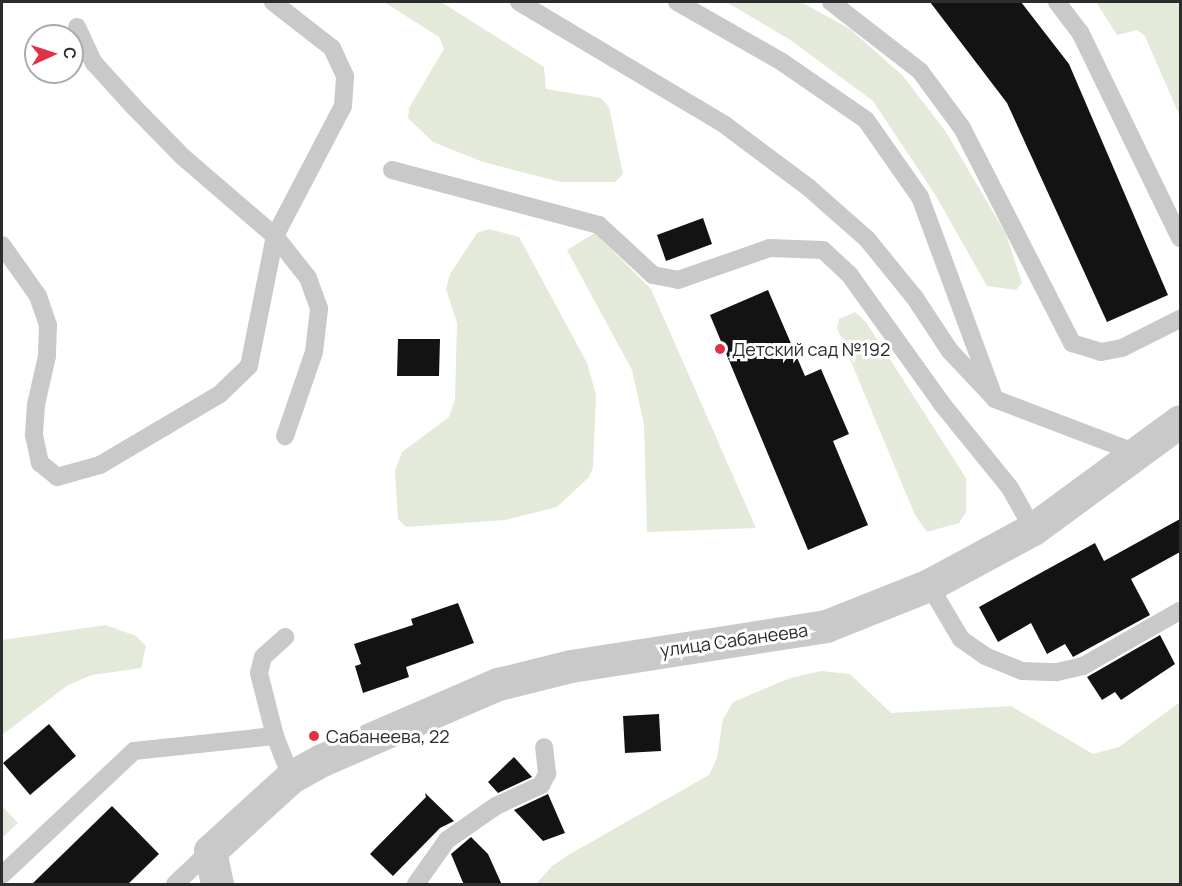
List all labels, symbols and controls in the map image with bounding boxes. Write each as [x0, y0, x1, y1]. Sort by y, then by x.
north arrow [24, 24, 84, 84]
text: С [59, 47, 81, 60]
place label: Детский сад №192 [732, 338, 890, 360]
marker: Детский сад №192 [713, 342, 727, 356]
street label: улица Сабанеева [659, 619, 809, 661]
place label: Сабанеева, 22 [326, 725, 450, 747]
marker: Сабанеева, 22 [307, 729, 321, 743]

